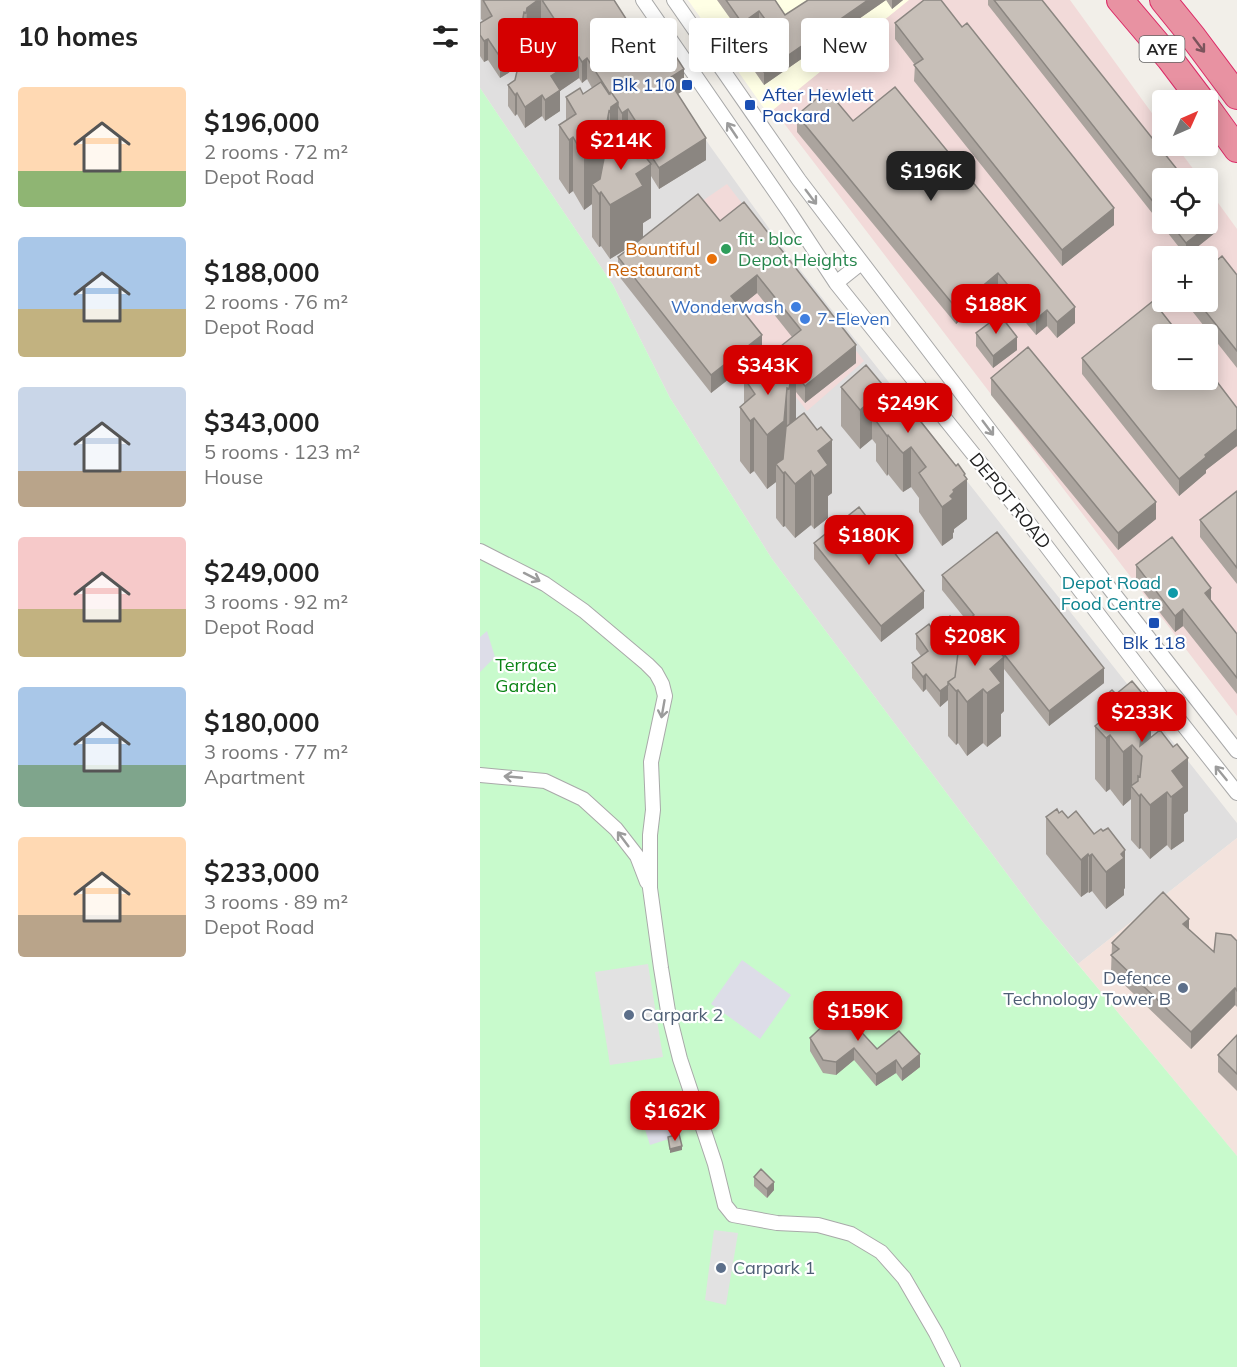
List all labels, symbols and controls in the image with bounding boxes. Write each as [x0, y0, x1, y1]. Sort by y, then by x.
chip: Buy [498, 18, 578, 72]
chip: Rent [590, 18, 677, 72]
chip: Filters [689, 18, 789, 72]
chip: New [801, 18, 889, 72]
text: 10 homes [18, 20, 138, 53]
icon: filters [429, 20, 462, 53]
road number: AYE [1140, 36, 1184, 62]
one-way arrow [1193, 37, 1206, 53]
place label: Blk 110 [612, 73, 675, 96]
marker: Blk 110 [680, 78, 694, 92]
place label: After Hewlett Packard [762, 83, 874, 127]
north arrow [1152, 90, 1218, 156]
map controls [1152, 90, 1218, 390]
marker: After Hewlett Packard [743, 98, 757, 112]
text: $196,000 [204, 106, 320, 139]
icon: home [66, 111, 138, 183]
pin: $214K [579, 120, 663, 171]
one-way arrow [726, 122, 738, 138]
text: $214K [590, 127, 652, 152]
text: 2 rooms · 72 m² [204, 139, 348, 164]
pin: $196K [889, 151, 973, 202]
text: $196K [900, 158, 962, 183]
text: Depot Road [204, 164, 314, 189]
button: locate [1152, 168, 1218, 234]
one-way arrow [805, 188, 818, 204]
place label: fit · bloc Depot Heights [738, 227, 858, 271]
place label: Bountiful Restaurant [608, 237, 700, 281]
marker: fit · bloc Depot Heights [719, 242, 733, 256]
button: + [1152, 246, 1218, 312]
marker: Bountiful Restaurant [705, 252, 719, 266]
text: $188,000 [204, 256, 320, 289]
icon: home [66, 261, 138, 333]
pin: $188K [954, 284, 1038, 335]
text: 2 rooms · 76 m² [204, 289, 348, 314]
text: $188K [965, 291, 1027, 316]
place label: Wonderwash [671, 295, 784, 318]
marker: Wonderwash [789, 300, 803, 314]
place label: 7-Eleven [817, 307, 890, 330]
marker: 7-Eleven [798, 312, 812, 326]
text: Depot Road [204, 314, 314, 339]
button: − [1152, 324, 1218, 390]
pin: $343K [726, 345, 810, 396]
text: $343K [737, 352, 799, 377]
pin: $249K [866, 383, 950, 434]
text: $249K [877, 390, 939, 415]
text: $343,000 [204, 406, 320, 439]
icon: home [66, 411, 138, 483]
one-way arrow [982, 419, 994, 435]
text: 5 rooms · 123 m² [204, 439, 360, 464]
street label: DEPOT ROAD [965, 448, 1056, 553]
text: House [204, 464, 263, 489]
pin: $180K [827, 515, 911, 566]
text: $180K [838, 522, 900, 547]
text: $249,000 [204, 556, 320, 589]
icon: home [66, 561, 138, 633]
place label: Depot Road Food Centre [1061, 571, 1161, 615]
one-way arrow [523, 572, 541, 584]
marker: Depot Road Food Centre [1166, 586, 1180, 600]
text: 3 rooms · 92 m² [204, 589, 348, 614]
text: Depot Road [204, 614, 314, 639]
pin: $208K [933, 616, 1017, 667]
marker: Blk 118 [1147, 616, 1161, 630]
text: $208K [944, 623, 1006, 648]
place label: Blk 118 [1123, 631, 1185, 654]
park label: Terrace Garden [495, 653, 557, 697]
pin: $233K [1100, 692, 1184, 743]
one-way arrow [657, 699, 668, 718]
text: $233K [1111, 699, 1173, 724]
text: $180,000 [204, 706, 320, 739]
icon: home [66, 711, 138, 783]
text: 3 rooms · 77 m² [204, 739, 348, 764]
text: Apartment [204, 764, 305, 789]
one-way arrow [1214, 765, 1227, 781]
one-way arrow [503, 771, 523, 782]
one-way arrow [617, 831, 630, 847]
text: $233,000 [204, 856, 320, 889]
icon: home [66, 861, 138, 933]
text: 3 rooms · 89 m² [204, 889, 348, 914]
text: Depot Road [204, 914, 314, 939]
place label: Defence Technology Tower B [1003, 966, 1171, 1010]
marker: Defence Technology Tower B [1176, 981, 1190, 995]
pin: $159K [816, 991, 900, 1042]
text: $159K [827, 998, 889, 1023]
place label: Carpark 2 [641, 1003, 723, 1026]
marker: Carpark 2 [622, 1008, 636, 1022]
pin: $162K [633, 1091, 717, 1142]
text: $162K [644, 1098, 706, 1123]
place label: Carpark 1 [733, 1256, 815, 1279]
marker: Carpark 1 [714, 1261, 728, 1275]

